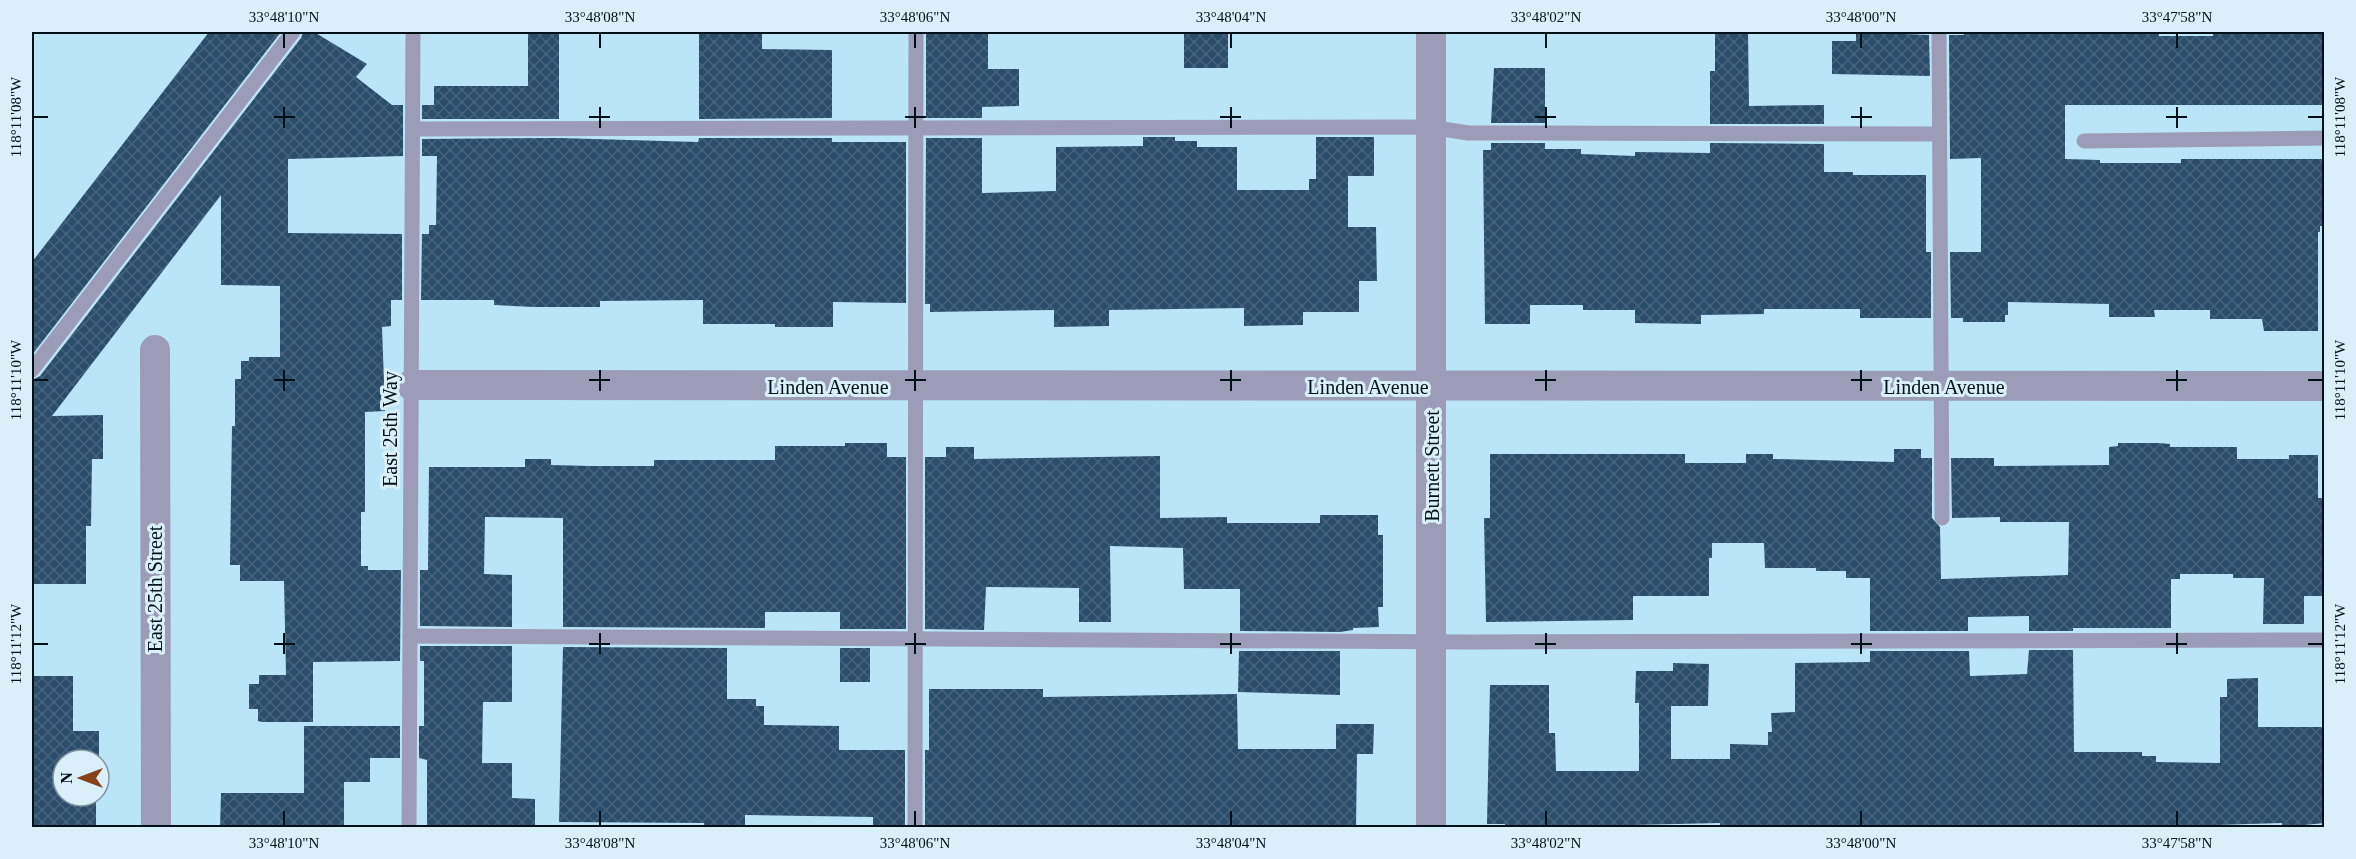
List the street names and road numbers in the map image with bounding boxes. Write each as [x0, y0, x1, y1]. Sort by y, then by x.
street label: East 25th Way [379, 371, 402, 487]
street label: Linden Avenue [767, 376, 889, 398]
street label: Linden Avenue [1307, 376, 1429, 398]
street label: Linden Avenue [1883, 376, 2005, 398]
street label: Burnett Street [1421, 410, 1443, 522]
street label: East 25th Street [144, 525, 166, 652]

